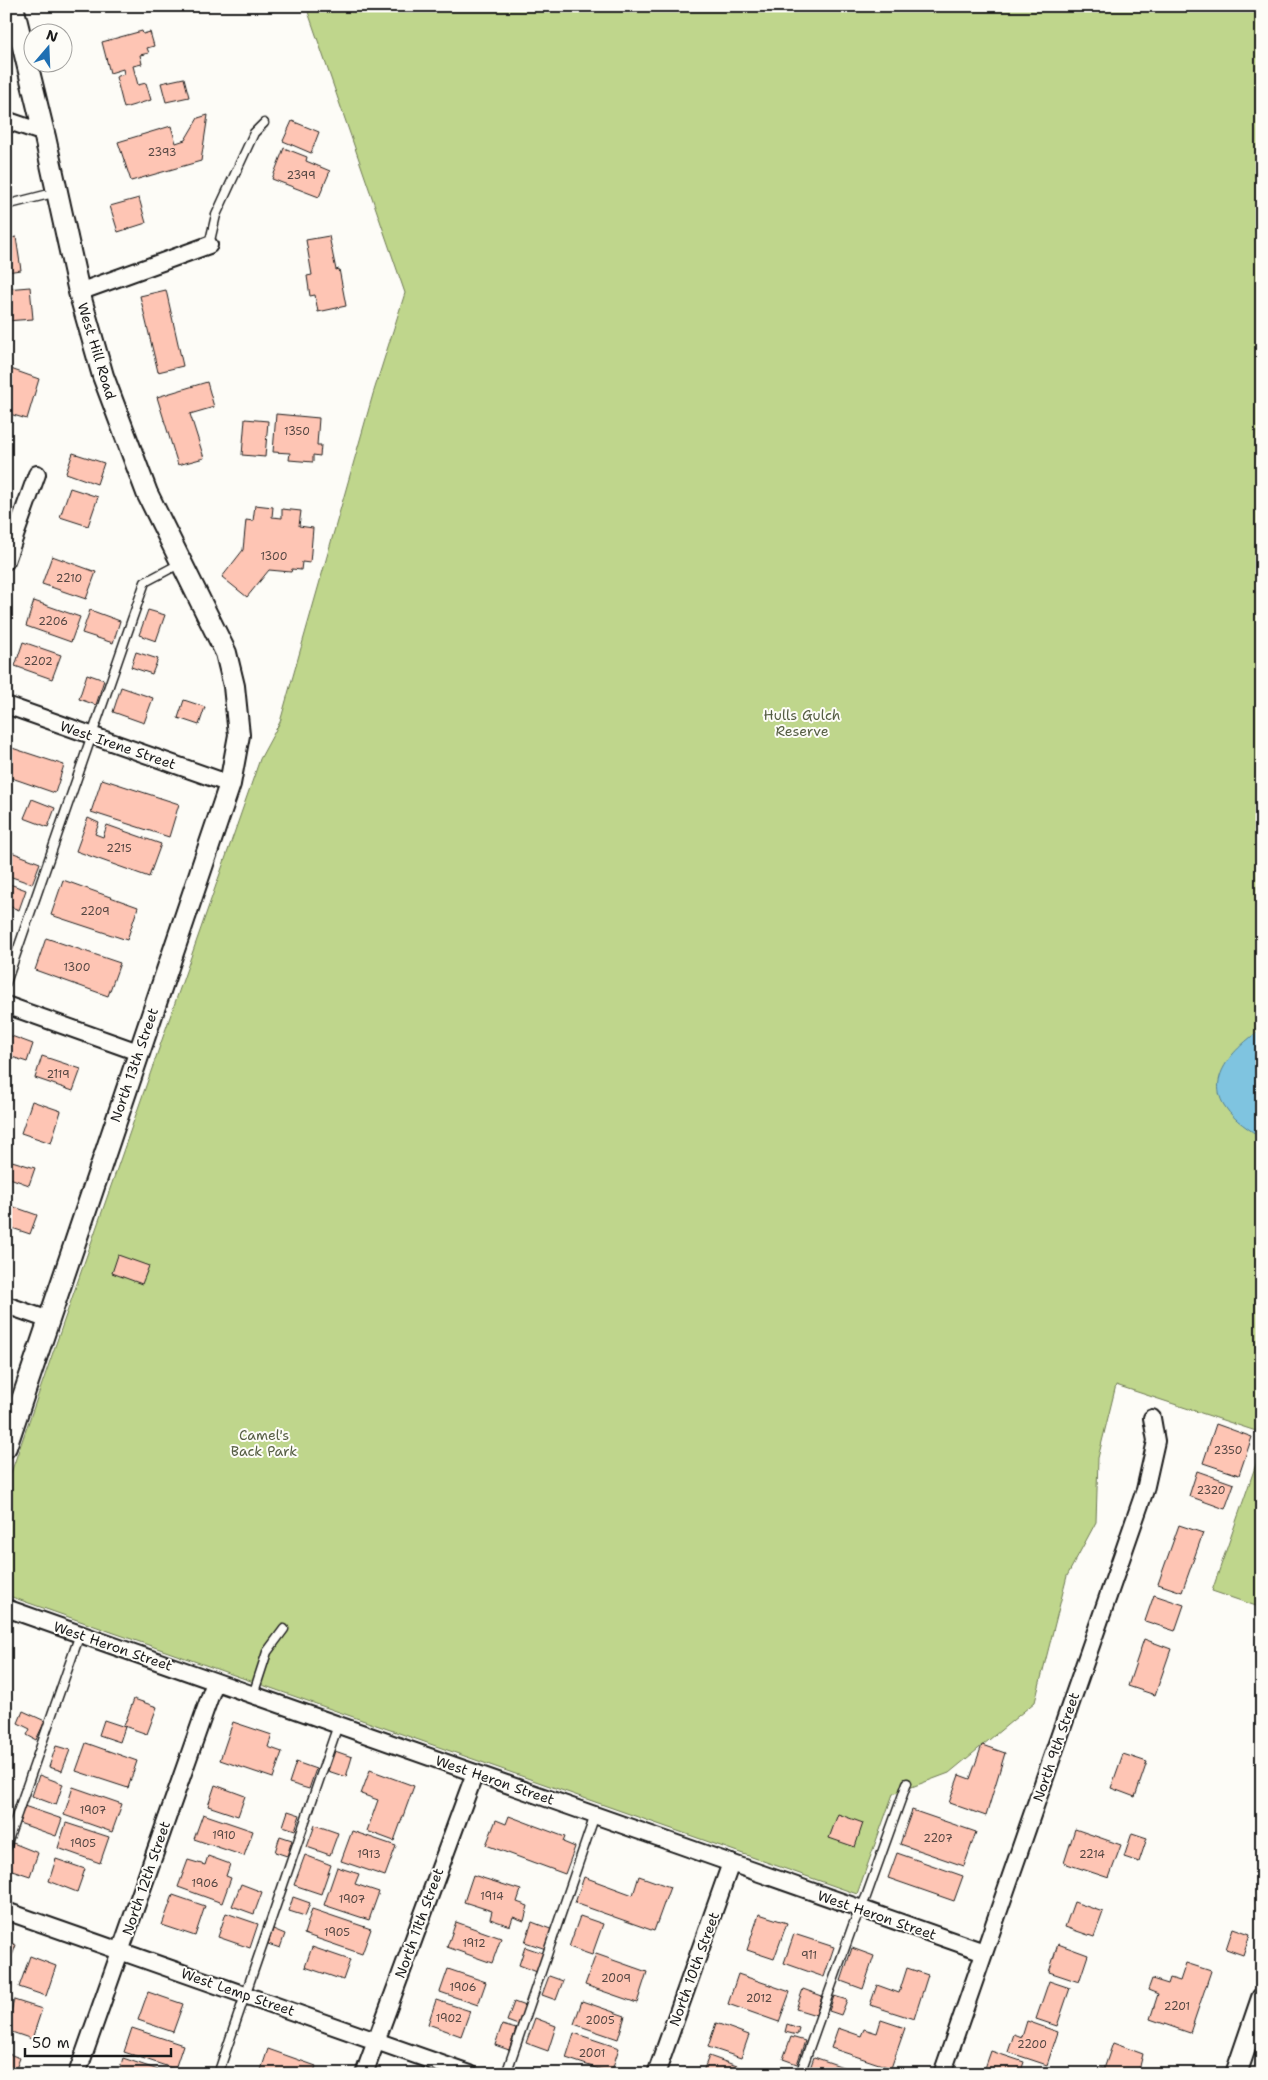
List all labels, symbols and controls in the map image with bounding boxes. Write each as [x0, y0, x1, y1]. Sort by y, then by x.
north arrow [22, 22, 72, 72]
text: N [44, 25, 60, 46]
house number: 2393 [147, 145, 177, 160]
house number: 2399 [286, 168, 316, 183]
street label: West Hill Road [74, 300, 120, 402]
house number: 1350 [284, 424, 310, 439]
house number: 1300 [261, 549, 287, 564]
house number: 2210 [56, 571, 82, 586]
house number: 2206 [38, 614, 68, 629]
house number: 2202 [23, 654, 53, 669]
park label: Hulls Gulch Reserve [763, 706, 841, 740]
street label: West Irene Street [58, 717, 178, 773]
house number: 2215 [106, 841, 132, 856]
house number: 2209 [80, 904, 110, 919]
house number: 1300 [64, 960, 90, 975]
street label: North 13th Street [106, 1005, 162, 1125]
house number: 2119 [46, 1067, 70, 1082]
park label: Camel's Back Park [231, 1426, 297, 1460]
house number: 2350 [1214, 1443, 1242, 1458]
house number: 2320 [1196, 1483, 1226, 1498]
street label: West Heron Street [51, 1617, 175, 1675]
street label: North 9th Street [1029, 1690, 1083, 1804]
street label: West Heron Street [433, 1751, 557, 1809]
house number: 1907 [80, 1803, 107, 1818]
street label: North 12th Street [118, 1819, 174, 1937]
house number: 1910 [212, 1828, 236, 1843]
house number: 2207 [923, 1831, 953, 1846]
house number: 1905 [70, 1836, 96, 1851]
house number: 1913 [357, 1847, 381, 1862]
house number: 2214 [1079, 1847, 1105, 1862]
street label: North 11th Street [391, 1865, 447, 1981]
house number: 1906 [192, 1876, 218, 1891]
street label: West Heron Street [815, 1886, 939, 1944]
house number: 1914 [480, 1889, 504, 1904]
house number: 1907 [339, 1892, 366, 1907]
street label: North 10th Street [665, 1909, 723, 2029]
house number: 1905 [324, 1925, 350, 1940]
house number: 1912 [462, 1936, 486, 1951]
house number: 911 [801, 1948, 817, 1963]
street label: West Lemp Street [179, 1964, 297, 2020]
house number: 2009 [601, 1971, 631, 1986]
house number: 1906 [450, 1980, 476, 1995]
house number: 2012 [746, 1991, 772, 2006]
house number: 2201 [1164, 1999, 1190, 2014]
house number: 1902 [436, 2011, 462, 2026]
house number: 2005 [585, 2013, 615, 2028]
scale bar [25, 2025, 171, 2057]
text: 50 m [32, 2033, 70, 2053]
house number: 2200 [1017, 2037, 1047, 2052]
house number: 2001 [579, 2046, 605, 2061]

